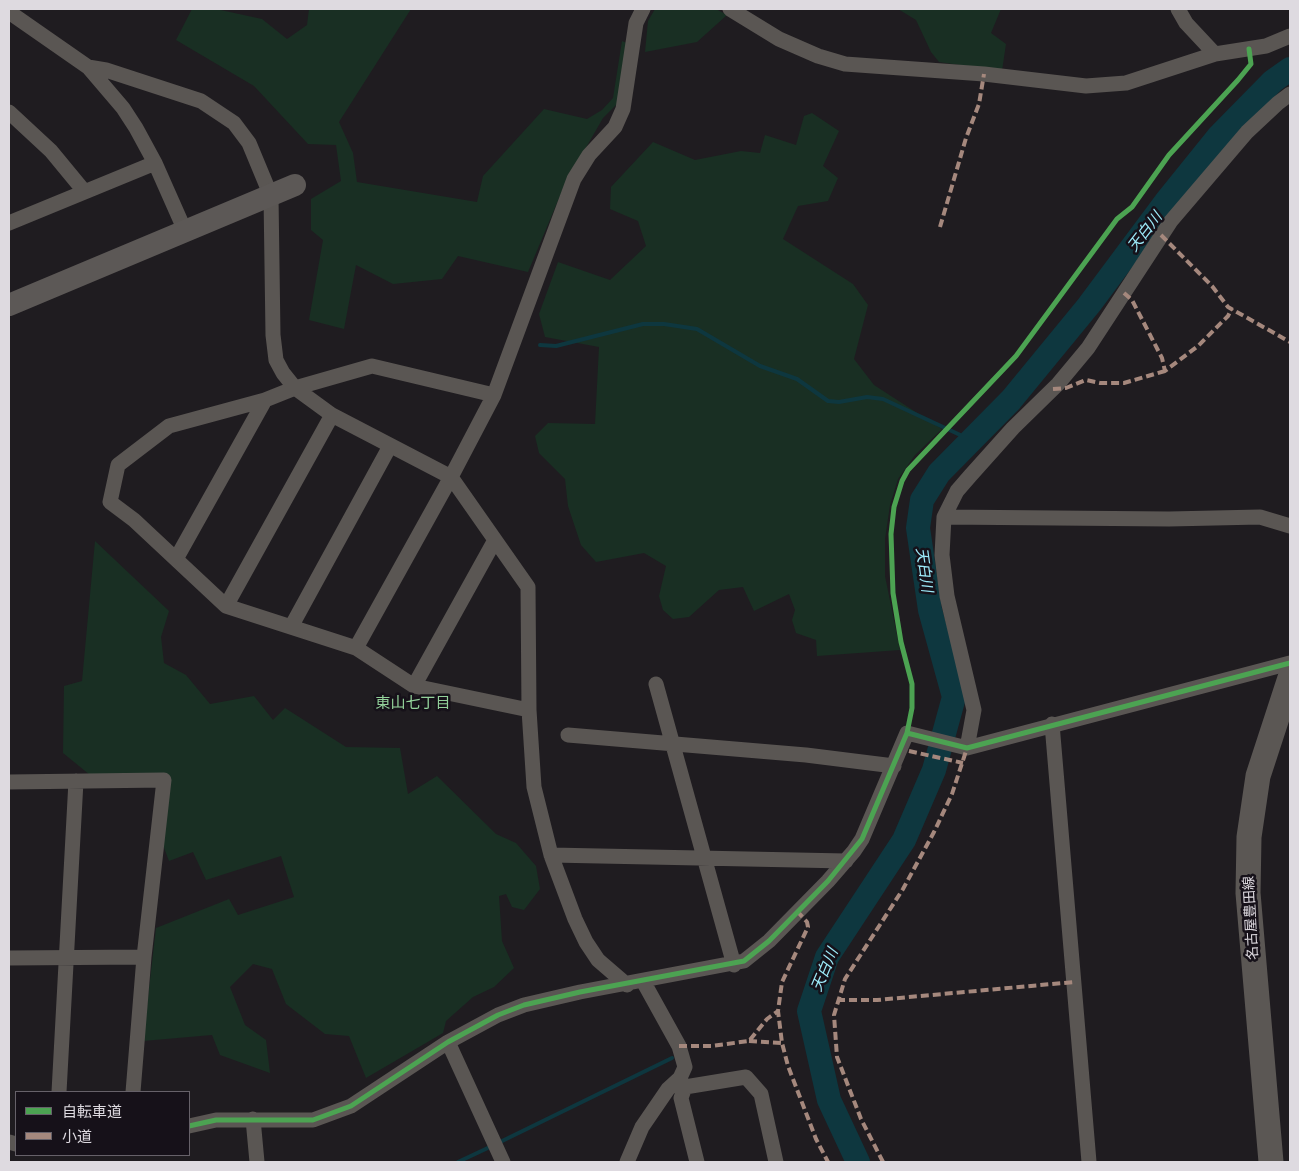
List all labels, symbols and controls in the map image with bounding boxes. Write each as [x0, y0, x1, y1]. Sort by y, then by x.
water label: 天白川 [1124, 209, 1166, 255]
water label: 天白川 [912, 546, 936, 594]
district label: 東山七丁目 [376, 694, 450, 712]
street label: 名古屋豊田線 [1240, 876, 1262, 960]
water label: 天白川 [808, 946, 842, 994]
legend [15, 1091, 190, 1156]
text: 自転車道 [62, 1102, 122, 1121]
text: 小道 [62, 1127, 92, 1146]

